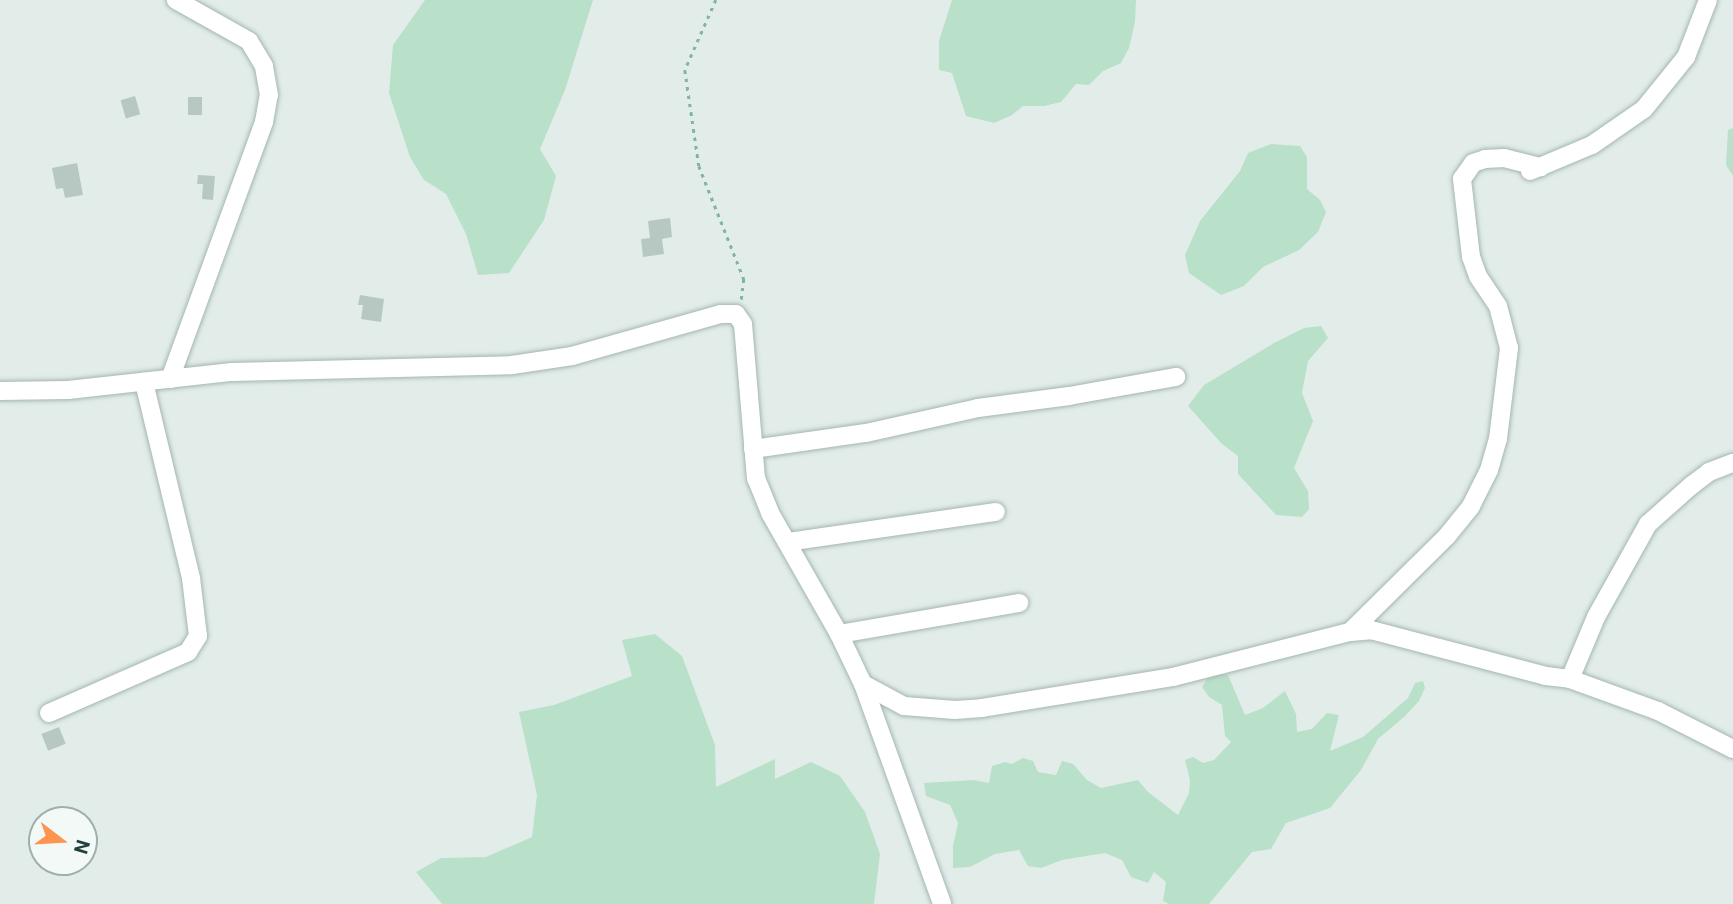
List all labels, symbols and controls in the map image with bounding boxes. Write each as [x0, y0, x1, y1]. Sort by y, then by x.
north arrow [28, 806, 98, 876]
text: N [69, 837, 95, 856]

